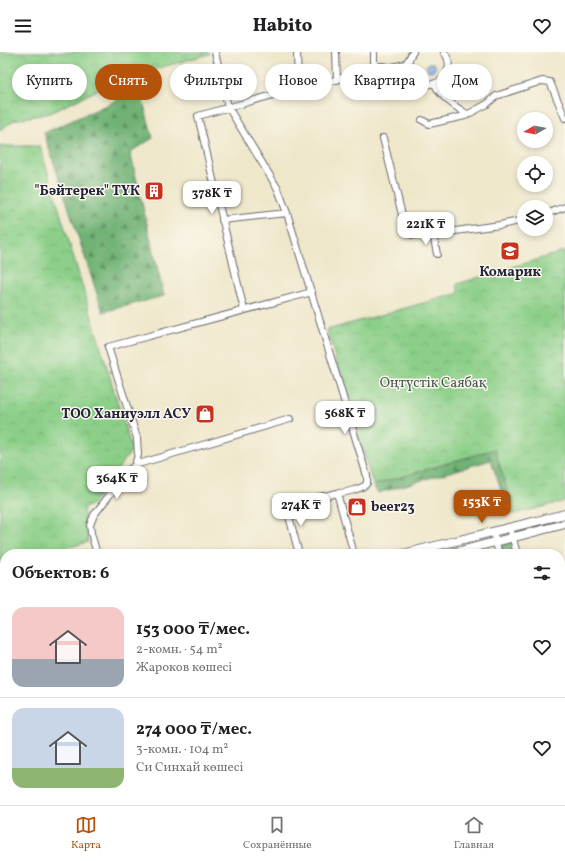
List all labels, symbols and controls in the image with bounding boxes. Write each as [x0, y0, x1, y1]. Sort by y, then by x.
text: Habito [253, 14, 312, 39]
icon: menu [12, 15, 34, 37]
icon: heart [531, 15, 553, 37]
chip: Купить [12, 64, 87, 100]
chip: Снять [95, 64, 162, 100]
chip: Фильтры [170, 64, 257, 100]
chip: Новое [265, 64, 332, 100]
chip: Квартира [340, 64, 429, 100]
chip: Дом [437, 64, 492, 100]
north arrow [517, 112, 553, 148]
map controls [517, 112, 553, 236]
button: locate [517, 156, 553, 192]
building icon: "Бәйтерек" ТҮК [143, 180, 165, 202]
pin: 378K ₸ [179, 181, 245, 215]
place label: "Бәйтерек" ТҮК [34, 182, 140, 201]
text: 378K ₸ [192, 185, 232, 203]
button: layers [517, 200, 553, 236]
pin: 221K ₸ [393, 212, 459, 246]
text: 221K ₸ [406, 216, 446, 234]
school or university icon: Комарик [499, 240, 521, 262]
place label: Комарик [479, 263, 541, 282]
park label: Оңтүстік Саябақ [380, 374, 487, 393]
pin: 568K ₸ [312, 401, 378, 435]
shop icon: ТОО Ханиуэлл АСУ [194, 403, 216, 425]
place label: ТОО Ханиуэлл АСУ [61, 405, 191, 424]
text: 568K ₸ [324, 405, 366, 423]
pin: 364K ₸ [84, 466, 150, 500]
text: 364K ₸ [96, 470, 138, 488]
pin: 153K ₸ [449, 490, 515, 524]
pin: 274K ₸ [268, 493, 334, 527]
text: 153K ₸ [463, 494, 501, 512]
shop icon: beer23 [346, 496, 368, 518]
text: 274K ₸ [281, 497, 321, 515]
place label: beer23 [371, 498, 415, 517]
text: Объектов: 6 [12, 562, 109, 585]
icon: filters [531, 562, 553, 584]
text: 153 000 ₸/мес. [136, 618, 250, 641]
icon: home [44, 623, 92, 671]
icon: heart [531, 636, 553, 658]
text: 2-комн. · 54 m² [136, 641, 222, 659]
text: Жароков көшесі [136, 659, 232, 677]
text: 274 000 ₸/мес. [136, 718, 252, 741]
icon: home [44, 724, 92, 772]
icon: heart [531, 737, 553, 759]
text: 3-комн. · 104 m² [136, 741, 228, 759]
text: Си Синхай көшесі [136, 759, 243, 777]
tab: Карта [71, 814, 101, 853]
tab: Сохранённые [243, 814, 312, 853]
tab: Главная [454, 814, 494, 853]

